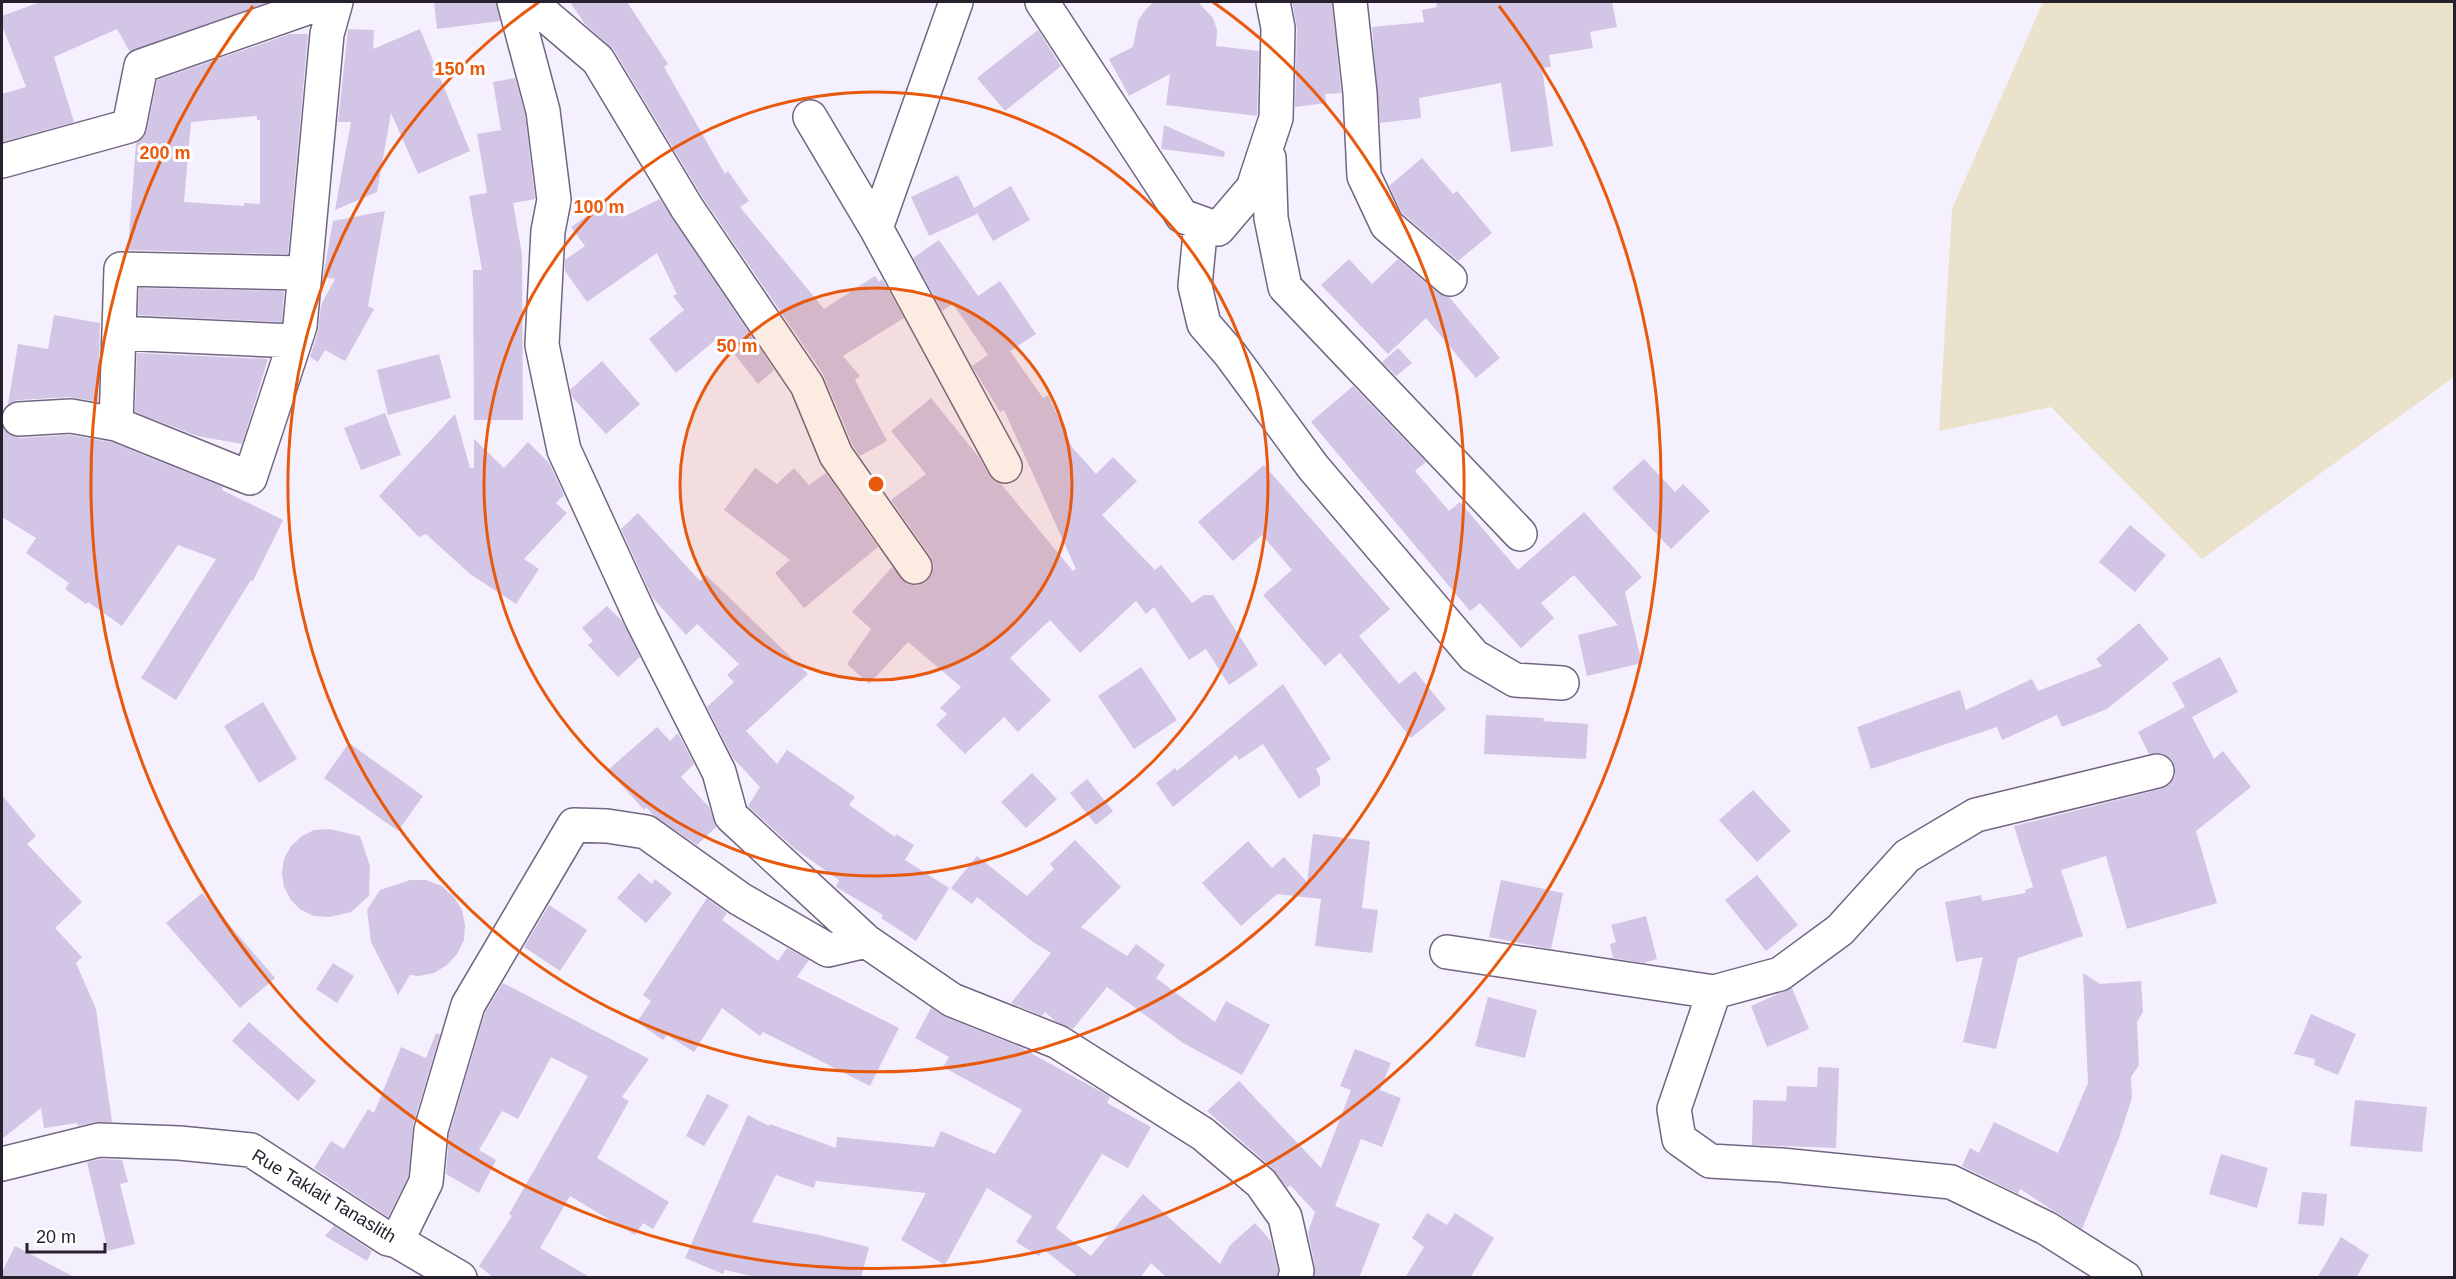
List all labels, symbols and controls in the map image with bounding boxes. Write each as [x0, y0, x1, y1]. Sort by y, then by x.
text: 150 m [434, 59, 486, 79]
text: 200 m [139, 143, 191, 163]
text: 100 m [573, 197, 625, 217]
text: 50 m [716, 336, 758, 356]
centre of rings [866, 474, 886, 494]
street label: Rue Taklait Tanaslith [248, 1145, 400, 1247]
scale bar [27, 1216, 105, 1254]
text: 20 m [36, 1227, 76, 1247]

